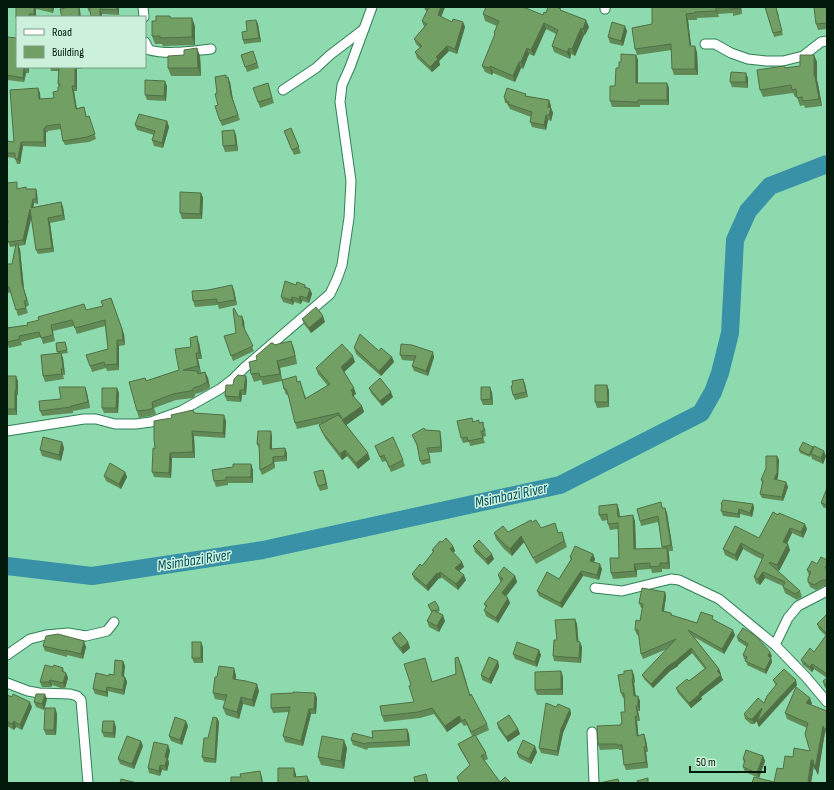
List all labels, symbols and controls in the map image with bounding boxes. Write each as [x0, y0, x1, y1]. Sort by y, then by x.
legend [16, 16, 146, 68]
text: Road [52, 25, 72, 40]
text: Building [52, 45, 84, 60]
water label: Msimbazi River [473, 478, 550, 512]
water label: Msimbazi River [156, 545, 233, 576]
scale bar [690, 748, 765, 774]
text: 50 m [696, 755, 716, 770]

